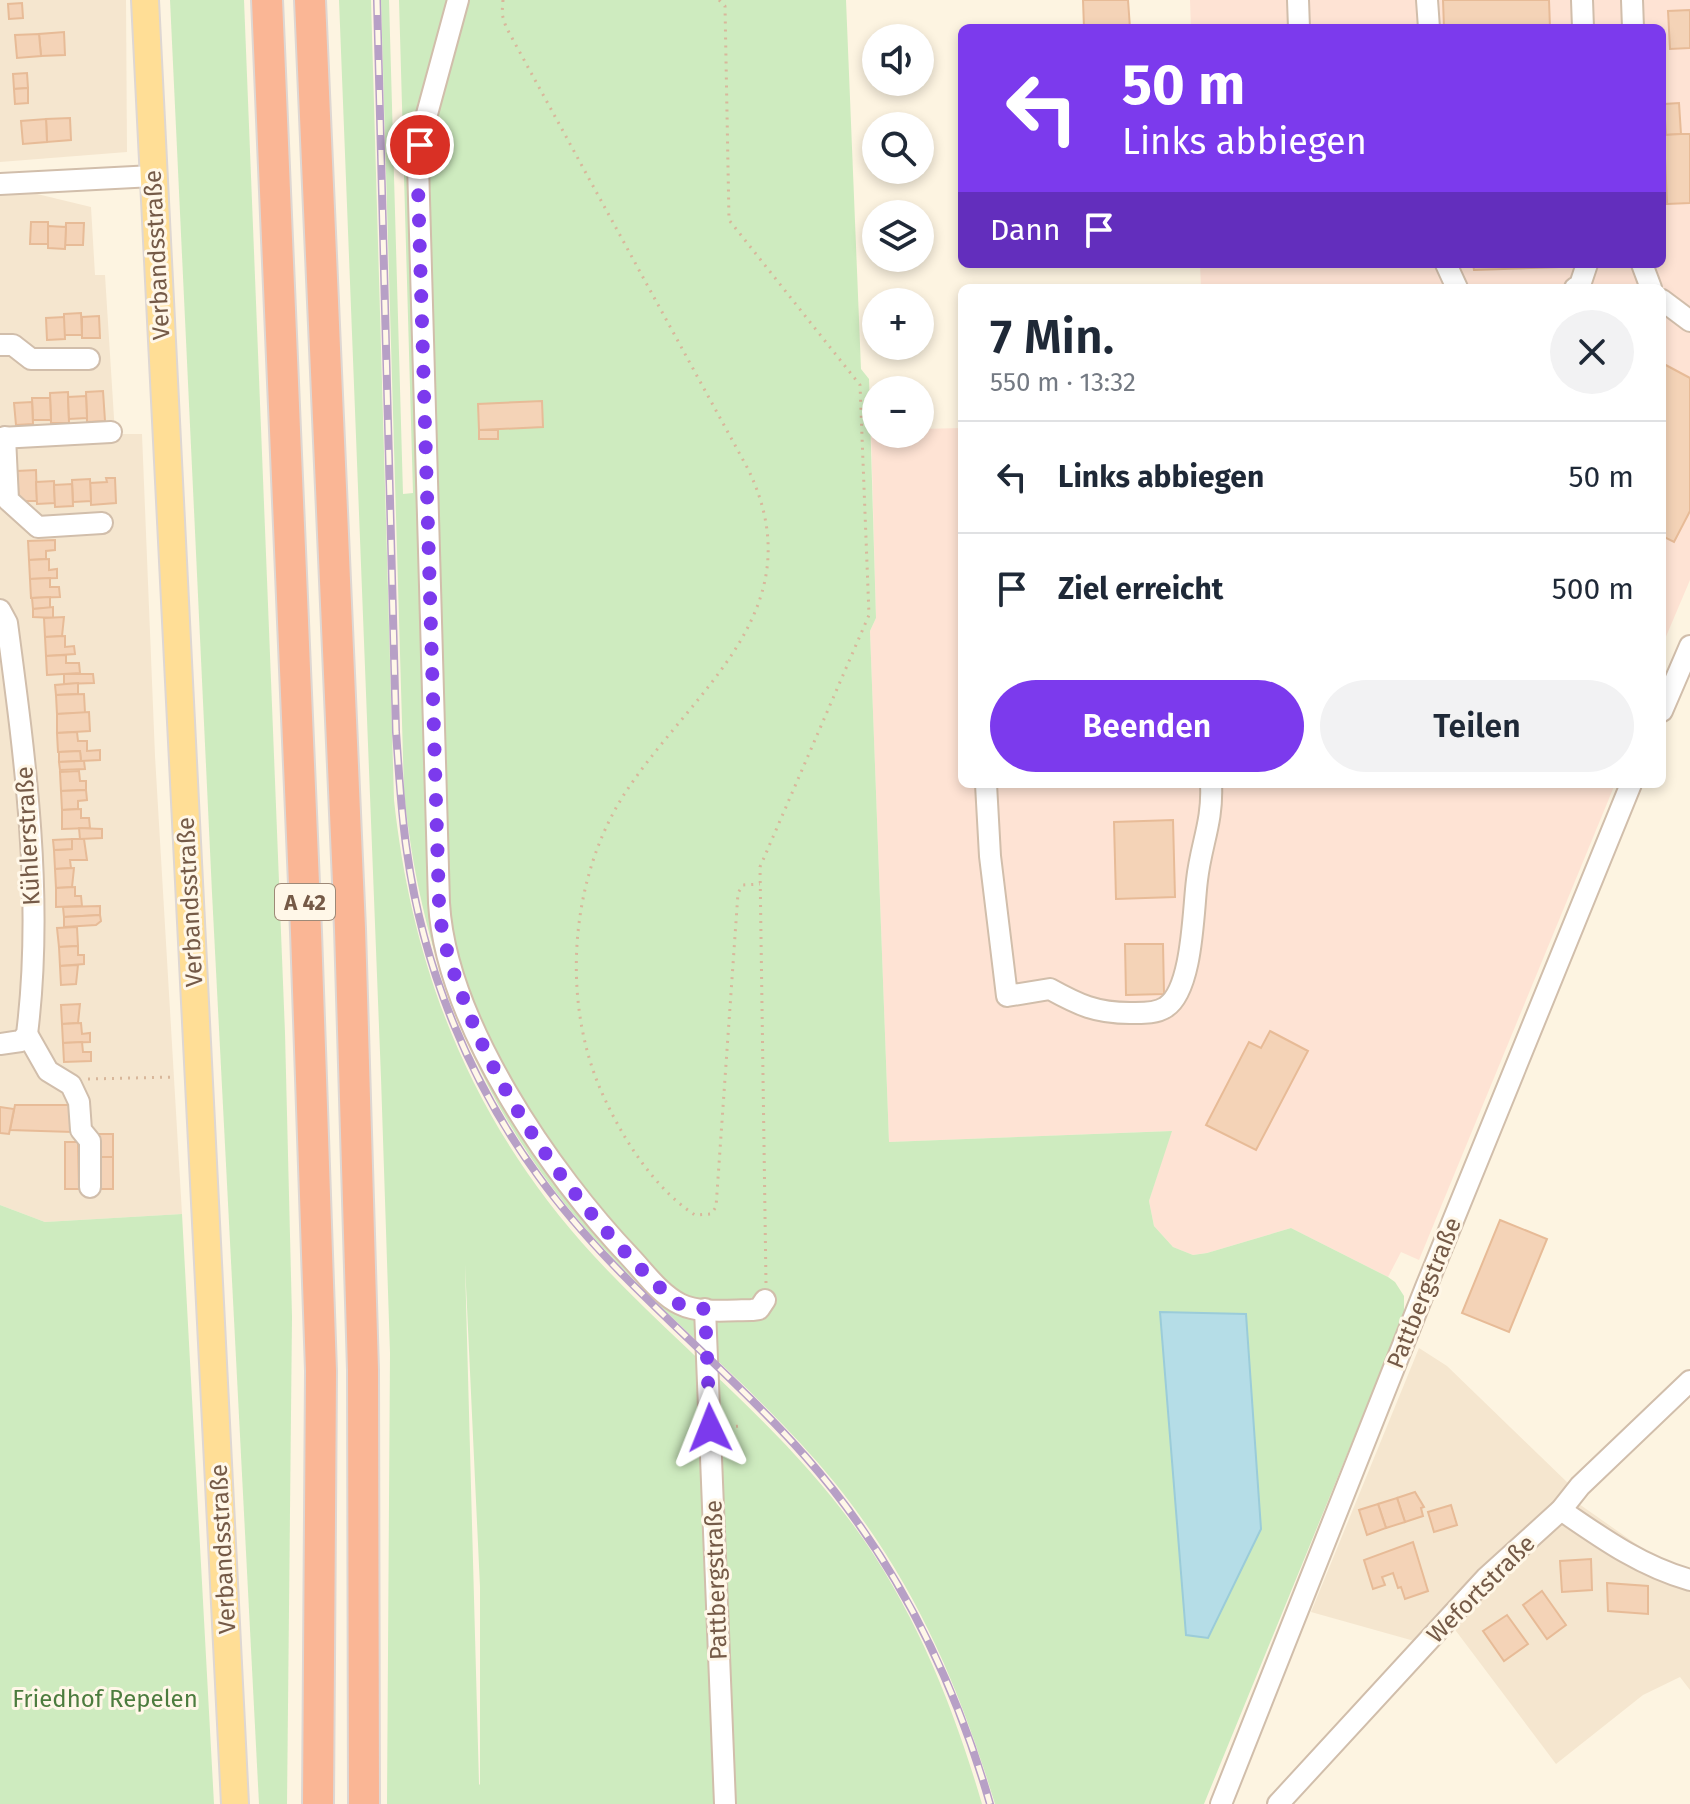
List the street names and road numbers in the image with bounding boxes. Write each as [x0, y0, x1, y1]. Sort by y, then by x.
street label: Verbandsstraße [139, 169, 175, 341]
street label: Kühlerstraße [10, 766, 46, 906]
street label: Verbandsstraße [172, 816, 208, 988]
road number: A 42 [275, 884, 335, 920]
street label: Pattbergstraße [1381, 1213, 1467, 1373]
street label: Verbandsstraße [205, 1463, 241, 1635]
street label: Pattbergstraße [699, 1499, 733, 1661]
street label: Wefortstraße [1421, 1529, 1541, 1649]

